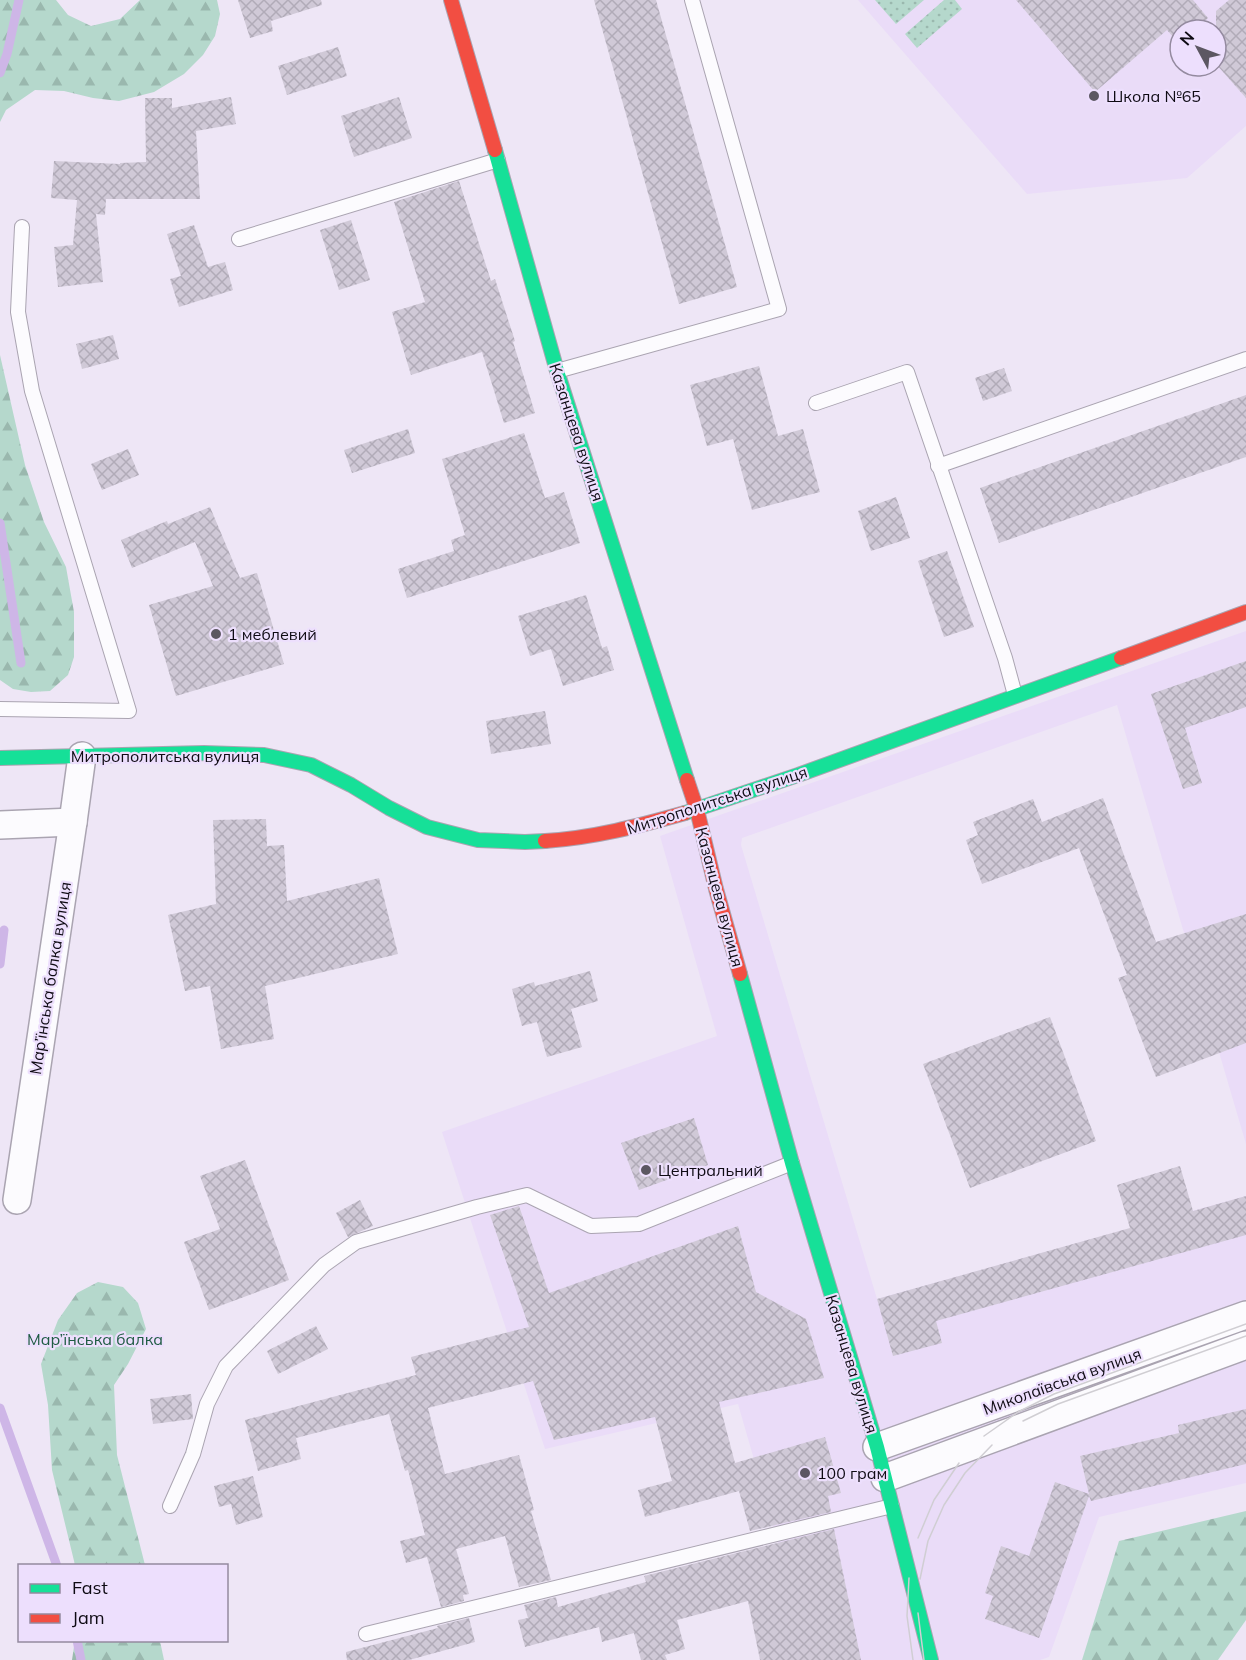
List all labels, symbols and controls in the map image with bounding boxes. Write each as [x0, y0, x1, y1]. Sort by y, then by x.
north arrow [1168, 18, 1228, 78]
text: N [1175, 27, 1198, 49]
place label: Школа №65 [1106, 86, 1201, 106]
marker: Школа №65 [1087, 89, 1101, 103]
street label: Казанцева вулиця [545, 361, 609, 503]
place label: 1 меблевий [228, 624, 317, 644]
marker: 1 меблевий [209, 627, 223, 641]
street label: Митрополитська вулиця [71, 746, 259, 766]
street label: Митрополитська вулиця [624, 761, 810, 839]
street label: Казанцева вулиця [692, 825, 748, 969]
street label: Мар’їнська балка вулиця [25, 880, 75, 1076]
place label: Центральний [658, 1160, 763, 1180]
marker: Центральний [639, 1163, 653, 1177]
street label: Казанцева вулиця [821, 1292, 883, 1436]
park label: Мар’їнська балка [27, 1329, 163, 1349]
street label: Миколаївська вулиця [980, 1343, 1144, 1419]
place label: 100 грам [817, 1463, 887, 1483]
marker: 100 грам [798, 1466, 812, 1480]
legend [18, 1564, 228, 1642]
text: Fast [72, 1576, 108, 1599]
text: Jam [72, 1606, 105, 1629]

